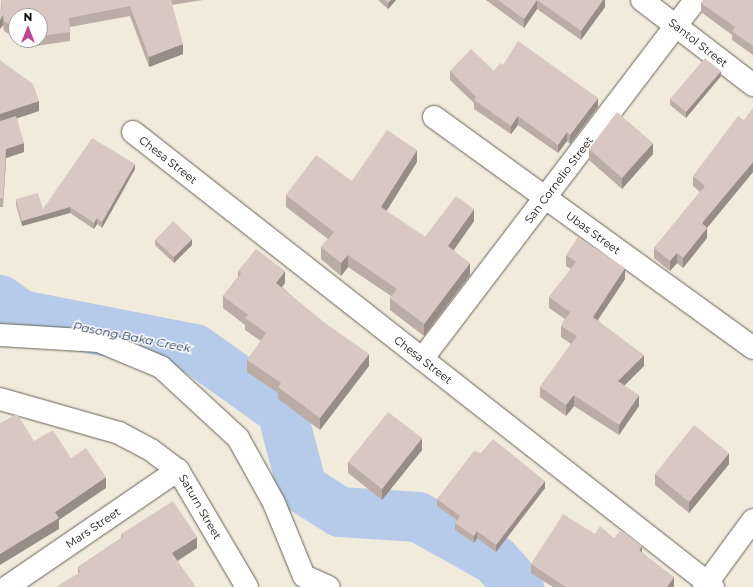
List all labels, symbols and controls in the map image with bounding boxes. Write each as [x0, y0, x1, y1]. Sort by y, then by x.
north arrow [8, 8, 48, 48]
text: N [24, 10, 32, 24]
street label: Santol Street [666, 16, 730, 70]
street label: Chesa Street [136, 133, 200, 187]
street label: San Cornelio Street [522, 134, 596, 226]
street label: Ubas Street [563, 209, 623, 257]
water label: Pasong Baka Creek [72, 319, 192, 355]
street label: Chesa Street [391, 333, 455, 387]
street label: Saturn Street [176, 472, 224, 542]
street label: Mars Street [63, 505, 123, 551]

